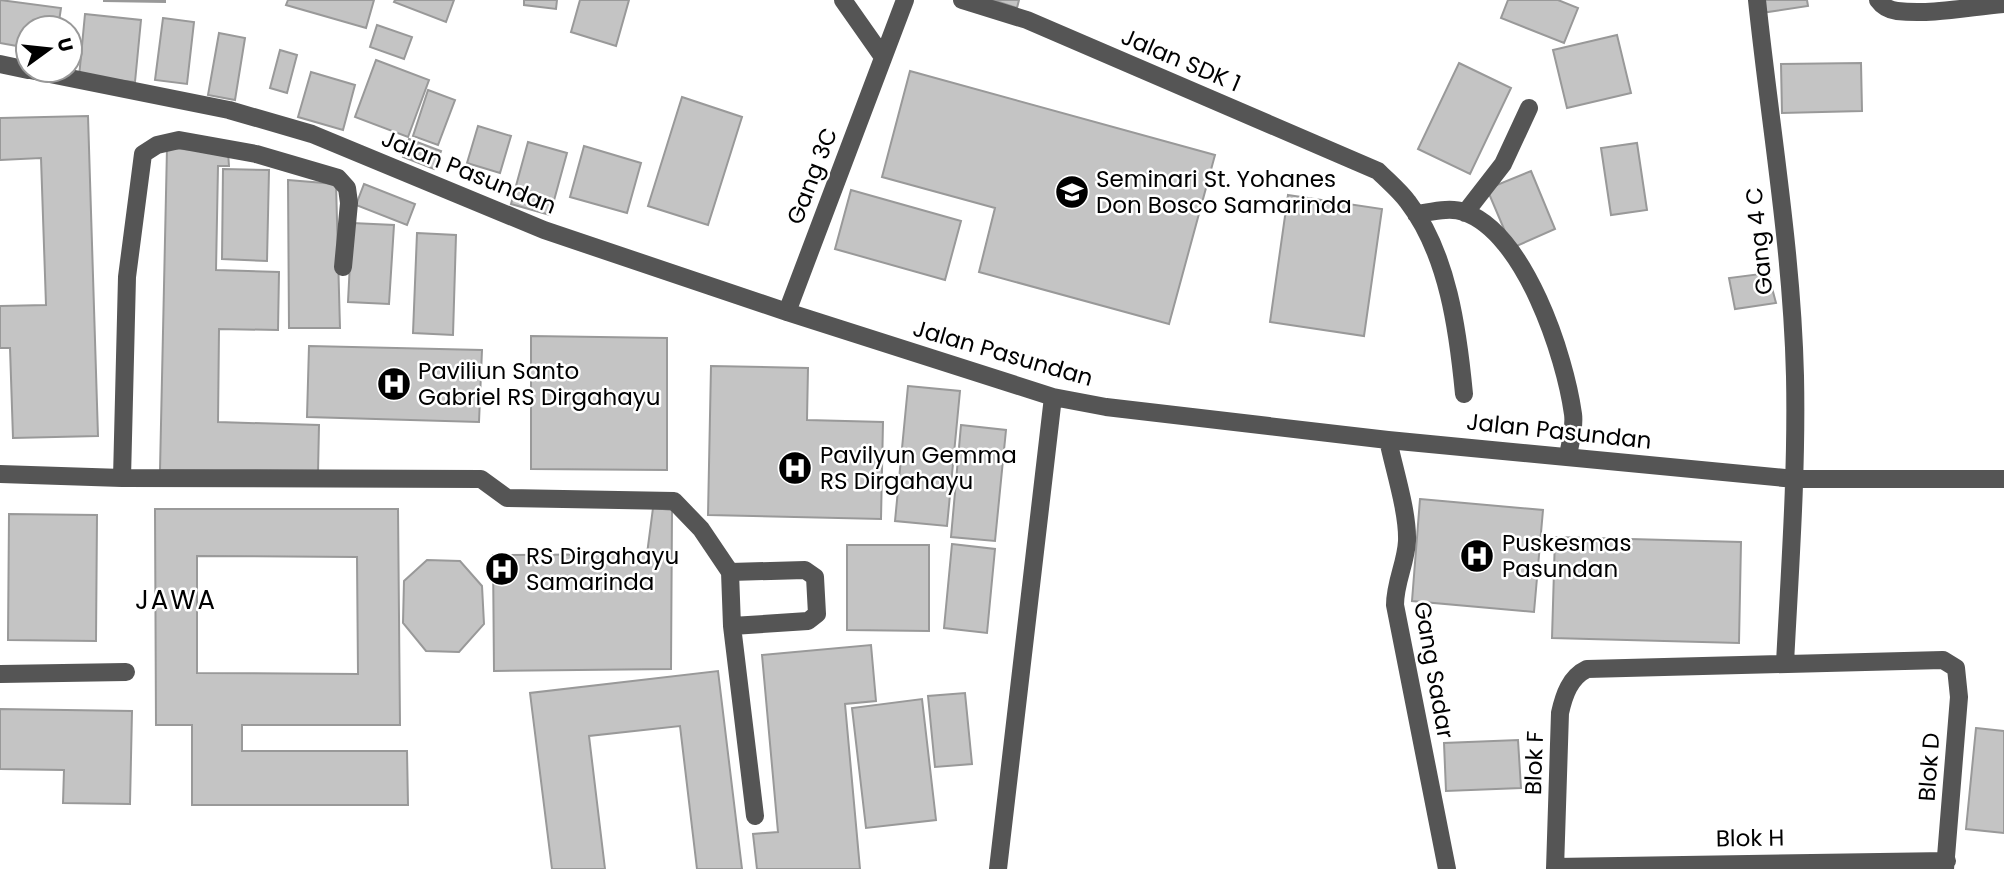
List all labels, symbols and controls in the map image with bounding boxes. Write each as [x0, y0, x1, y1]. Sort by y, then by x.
north arrow [14, 14, 84, 84]
street label: Jalan SDK 1 [1116, 20, 1246, 100]
text: U [50, 35, 80, 55]
street label: Jalan Pasundan [377, 122, 561, 222]
street label: Gang 3C [779, 123, 845, 229]
place label: Seminari St. Yohanes Don Bosco Samarinda [1096, 163, 1352, 221]
school or university icon: Seminari St. Yohanes Don Bosco Samarinda [1053, 173, 1091, 211]
street label: Gang 4 C [1737, 186, 1781, 296]
street label: Jalan Pasundan [909, 312, 1097, 394]
place label: Paviliun Santo Gabriel RS Dirgahayu [418, 355, 660, 413]
hospital icon: Paviliun Santo Gabriel RS Dirgahayu [375, 365, 413, 403]
street label: Jalan Pasundan [1465, 405, 1653, 457]
place label: Pavilyun Gemma RS Dirgahayu [820, 439, 1017, 497]
hospital icon: Pavilyun Gemma RS Dirgahayu [776, 449, 814, 487]
place label: Puskesmas Pasundan [1502, 527, 1631, 585]
hospital icon: Puskesmas Pasundan [1458, 537, 1496, 575]
place label: RS Dirgahayu Samarinda [526, 540, 679, 598]
hospital icon: RS Dirgahayu Samarinda [483, 550, 521, 588]
district label: JAWA [135, 582, 217, 618]
street label: Gang Sadar [1406, 599, 1462, 741]
street label: Blok F [1517, 730, 1551, 796]
street label: Blok D [1911, 732, 1947, 802]
street label: Blok H [1716, 821, 1784, 855]

